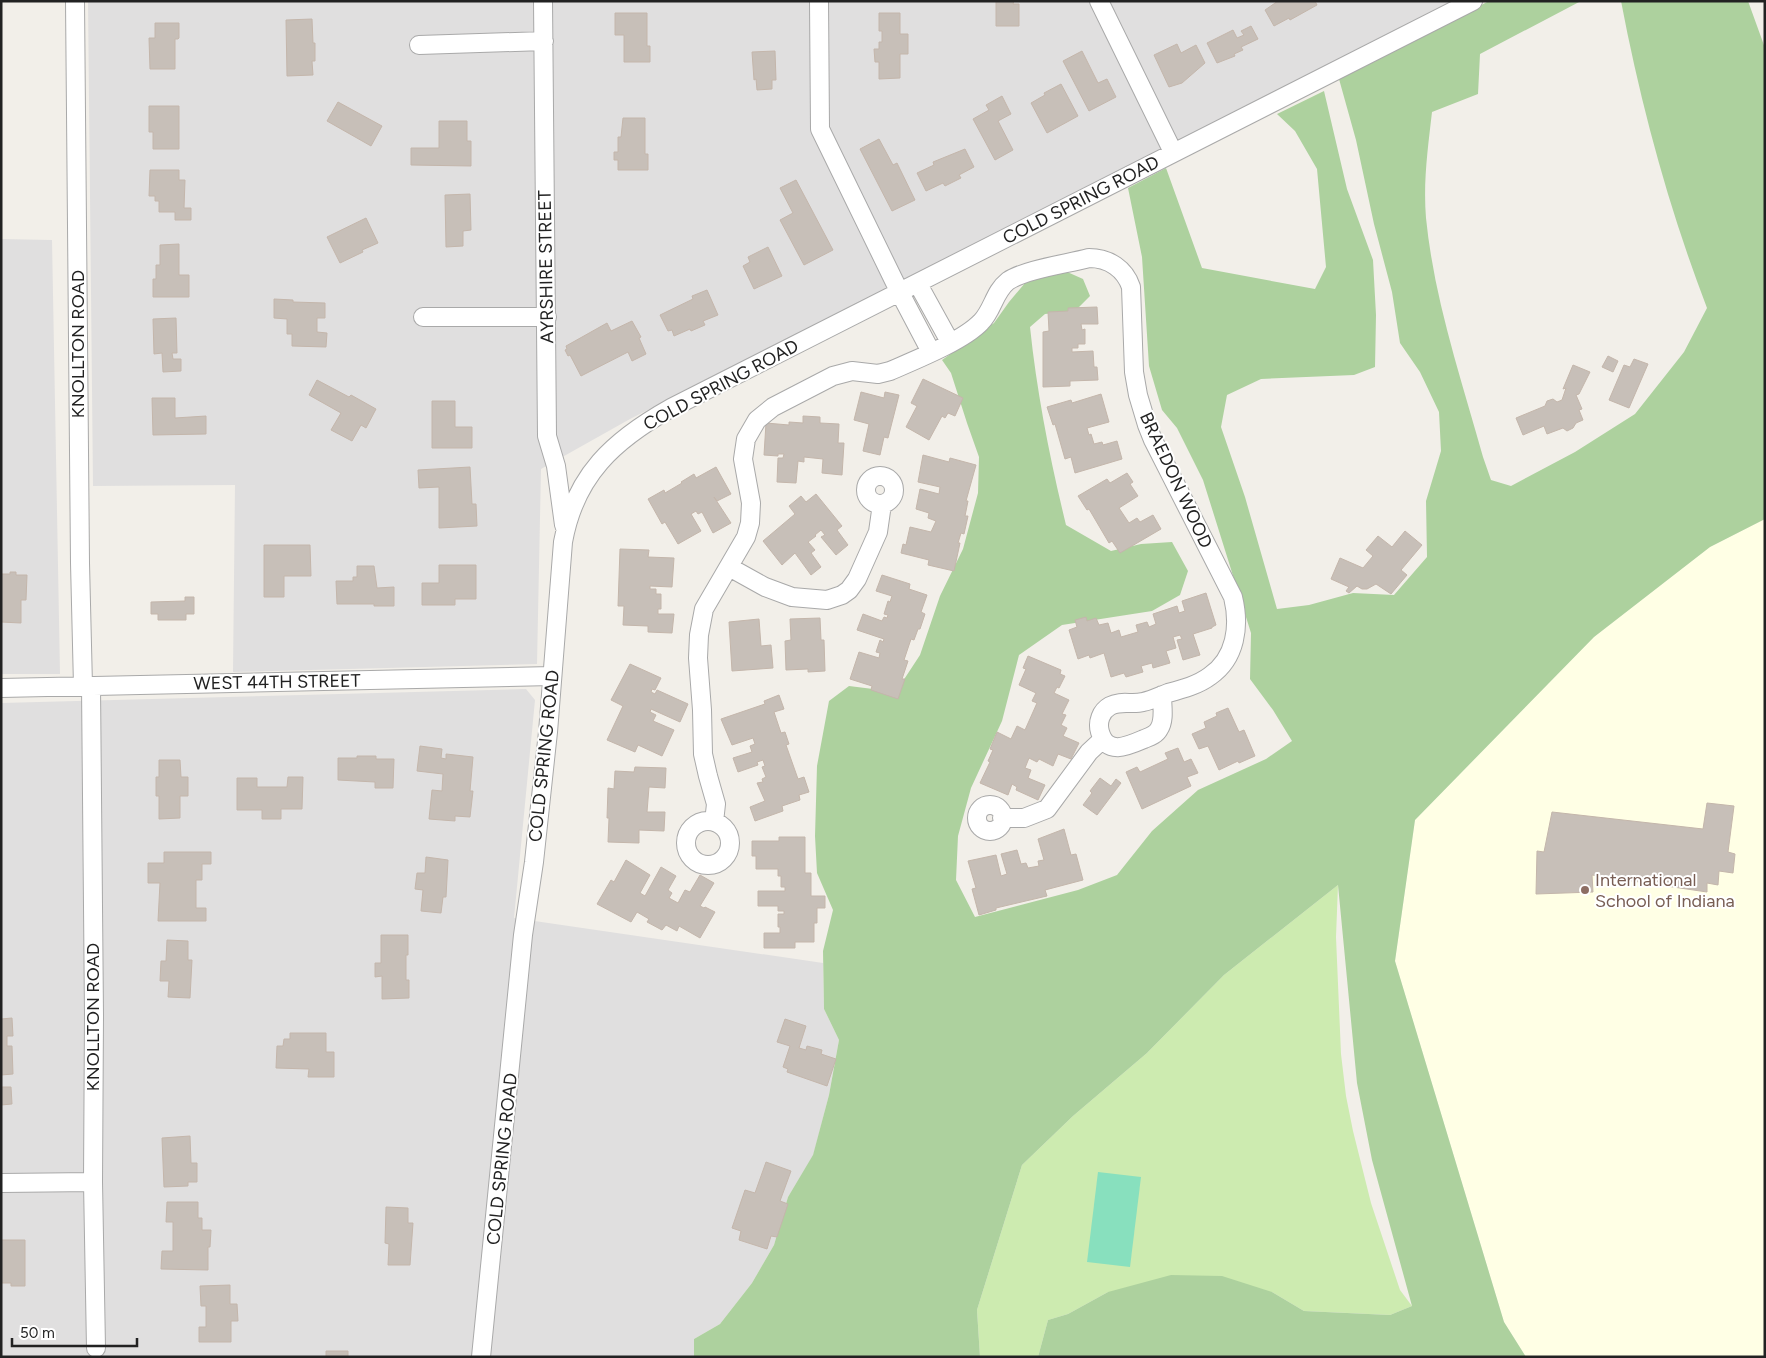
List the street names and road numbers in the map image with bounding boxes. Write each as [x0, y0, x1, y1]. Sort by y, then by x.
street label: COLD SPRING ROAD [999, 151, 1163, 249]
street label: AYRSHIRE STREET [534, 190, 558, 344]
street label: KNOLLTON ROAD [67, 270, 89, 418]
street label: COLD SPRING ROAD [640, 335, 802, 435]
street label: BRAEDON WOOD [1135, 409, 1217, 551]
street label: COLD SPRING ROAD [524, 669, 564, 843]
street label: WEST 44TH STREET [193, 670, 361, 694]
street label: KNOLLTON ROAD [82, 943, 104, 1091]
street label: COLD SPRING ROAD [482, 1072, 522, 1246]

